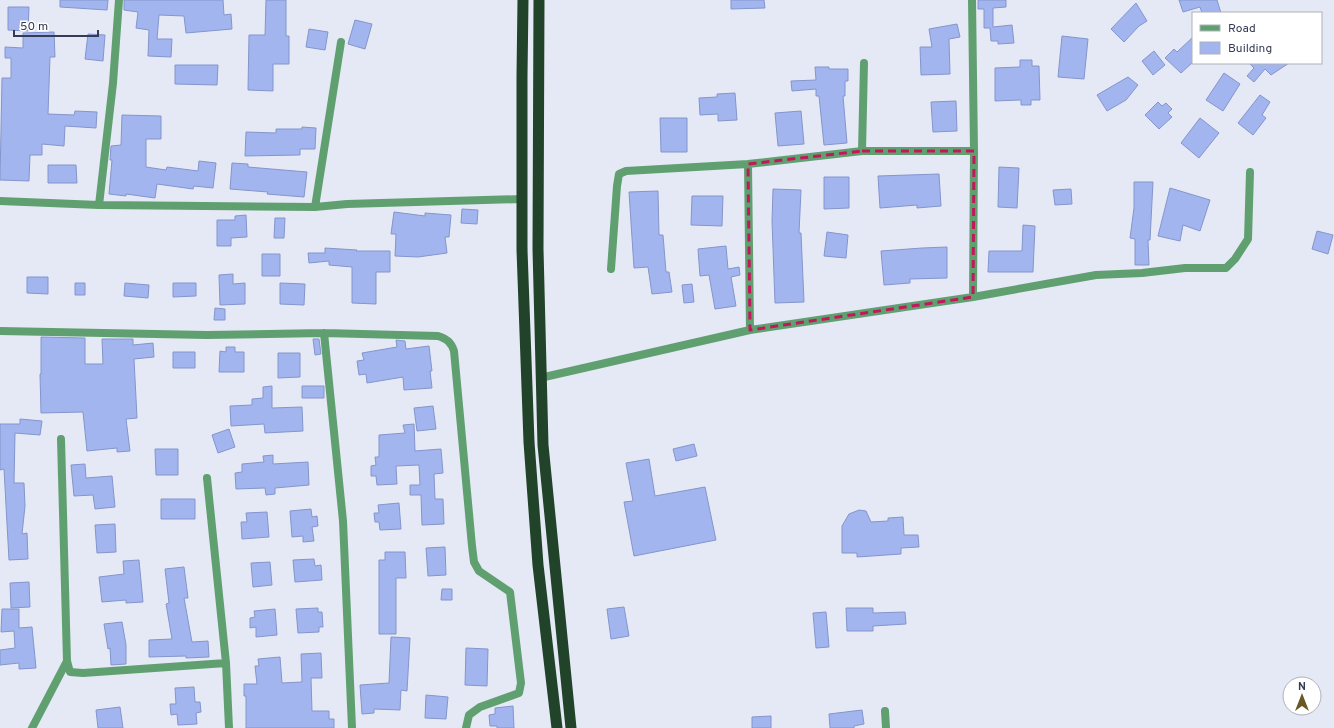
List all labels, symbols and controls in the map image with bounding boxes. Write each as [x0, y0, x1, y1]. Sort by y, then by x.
scale bar [14, 12, 98, 38]
legend [1192, 12, 1322, 64]
text: 50 m [20, 19, 48, 35]
text: Road [1228, 21, 1256, 37]
text: Building [1228, 41, 1272, 57]
north arrow [1282, 676, 1322, 716]
text: N [1298, 680, 1306, 694]

